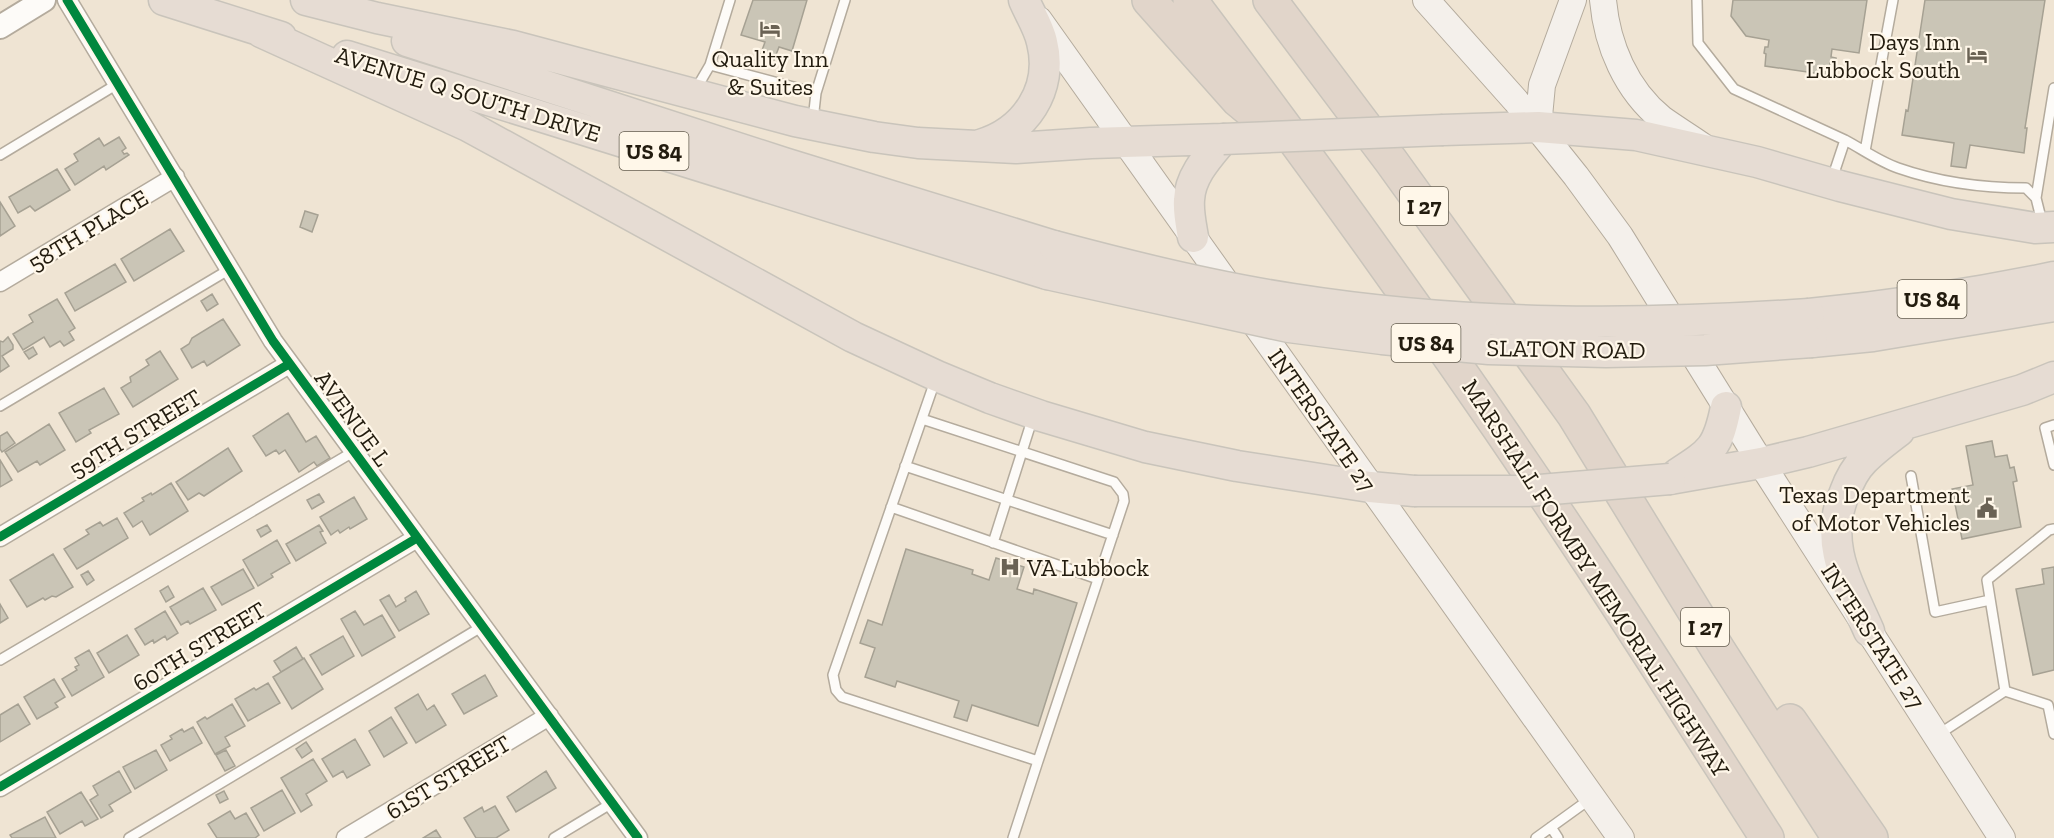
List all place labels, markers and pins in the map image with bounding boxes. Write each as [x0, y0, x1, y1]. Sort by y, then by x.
hotel icon: Quality Inn & Suites [758, 17, 782, 41]
place label: Days Inn Lubbock South [1806, 27, 1961, 84]
hotel icon: Days Inn Lubbock South [1965, 43, 1989, 67]
place label: Quality Inn & Suites [711, 44, 829, 101]
place label: Texas Department of Motor Vehicles [1779, 480, 1970, 537]
public building icon: Texas Department of Motor Vehicles [1975, 496, 1999, 520]
place label: VA Lubbock [1026, 553, 1149, 582]
hospital icon: VA Lubbock [998, 555, 1022, 579]

